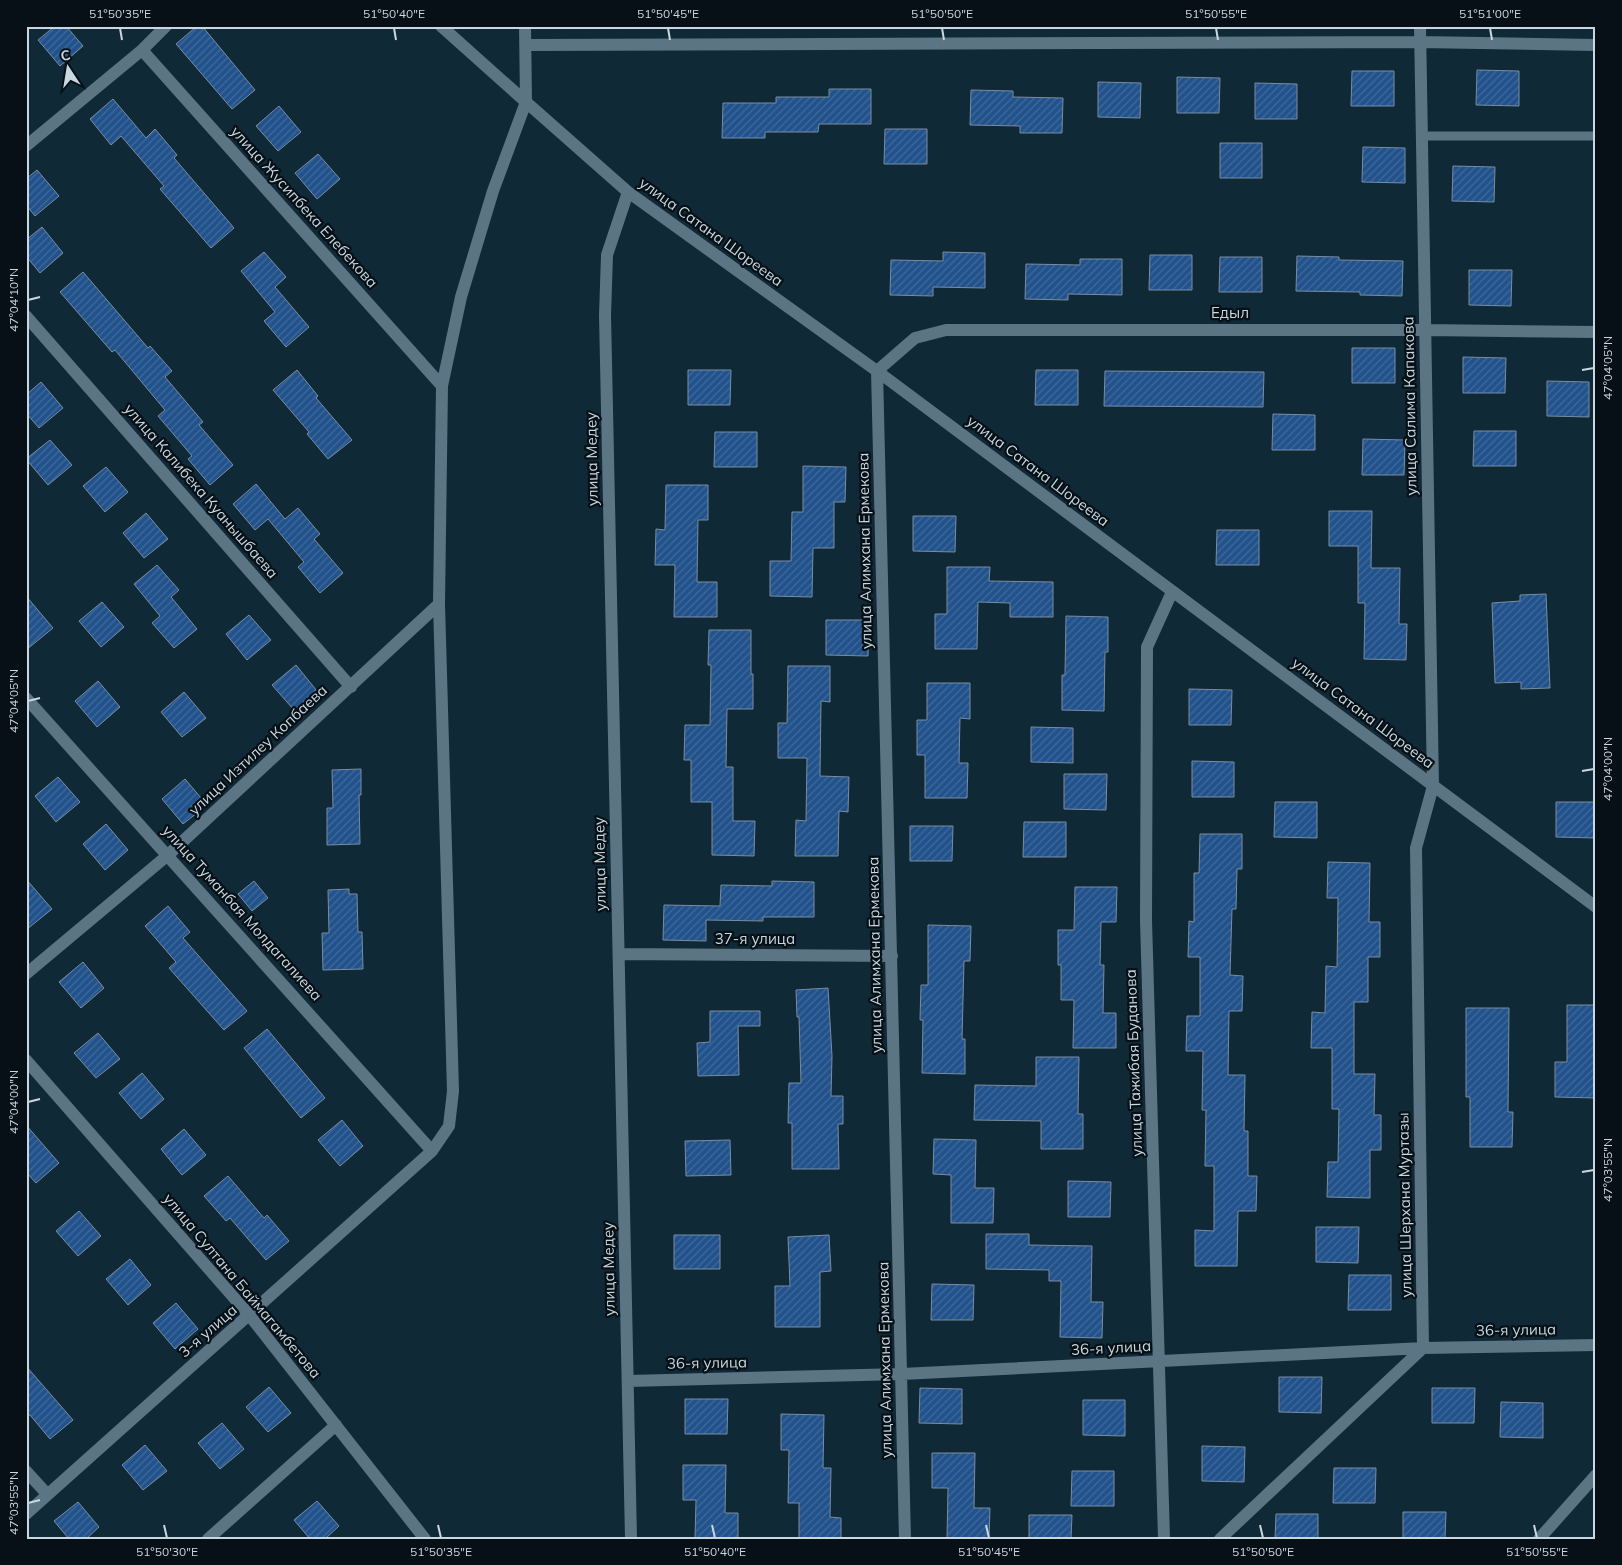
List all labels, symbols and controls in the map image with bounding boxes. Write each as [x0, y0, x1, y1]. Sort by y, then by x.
text: 51°50'35"E [89, 6, 151, 21]
text: 51°50'40"E [363, 6, 425, 21]
text: 51°50'45"E [637, 6, 699, 21]
text: 51°50'50"E [911, 6, 973, 21]
text: 51°50'55"E [1185, 6, 1247, 21]
text: 51°51'00"E [1459, 6, 1521, 21]
north arrow [42, 42, 92, 92]
text: С [59, 45, 72, 65]
street label: улица Жусипбека Елебекова [227, 122, 382, 291]
street label: улица Сатана Шореева [636, 173, 787, 290]
text: 47°04'10"N [6, 268, 21, 332]
street label: Едыл [1211, 303, 1249, 322]
street label: улица Салима Капакова [1398, 316, 1421, 496]
text: 47°04'05"N [1600, 336, 1615, 400]
street label: улица Калибека Куанышбаева [120, 399, 282, 582]
street label: улица Сатана Шореева [963, 411, 1113, 530]
street label: улица Медеу [581, 412, 602, 506]
street label: улица Алимхана Ермекова [853, 453, 876, 649]
street label: улица Сатана Шореева [1288, 653, 1438, 772]
text: 47°04'05"N [6, 669, 21, 733]
street label: улица Изтилеу Копбаева [184, 680, 331, 819]
text: 47°04'00"N [1600, 737, 1615, 801]
street label: улица Медеу [589, 817, 610, 911]
street label: улица Туманбая Молдагалиева [158, 821, 326, 1004]
street label: улица Алимхана Ермекова [863, 857, 886, 1053]
street label: 37-я улица [715, 929, 795, 948]
street label: улица Тажибая Буданова [1121, 969, 1146, 1157]
text: 47°04'00"N [6, 1070, 21, 1134]
street label: улица Шерхана Муртазы [1393, 1112, 1416, 1298]
text: 47°03'55"N [1600, 1138, 1615, 1202]
street label: улица Султана Баймагамбетова [159, 1189, 325, 1382]
street label: улица Медеу [598, 1222, 619, 1316]
street label: улица Алимхана Ермекова [873, 1262, 896, 1458]
street label: 3-я улица [175, 1300, 241, 1361]
street label: 36-я улица [1476, 1319, 1556, 1340]
street label: 36-я улица [1070, 1336, 1152, 1359]
street label: 36-я улица [667, 1352, 747, 1373]
text: 47°03'55"N [6, 1471, 21, 1535]
text: 51°50'30"E [136, 1544, 198, 1559]
text: 51°50'35"E [410, 1544, 472, 1559]
text: 51°50'40"E [684, 1544, 746, 1559]
text: 51°50'45"E [958, 1544, 1020, 1559]
text: 51°50'50"E [1232, 1544, 1294, 1559]
text: 51°50'55"E [1506, 1544, 1568, 1559]

